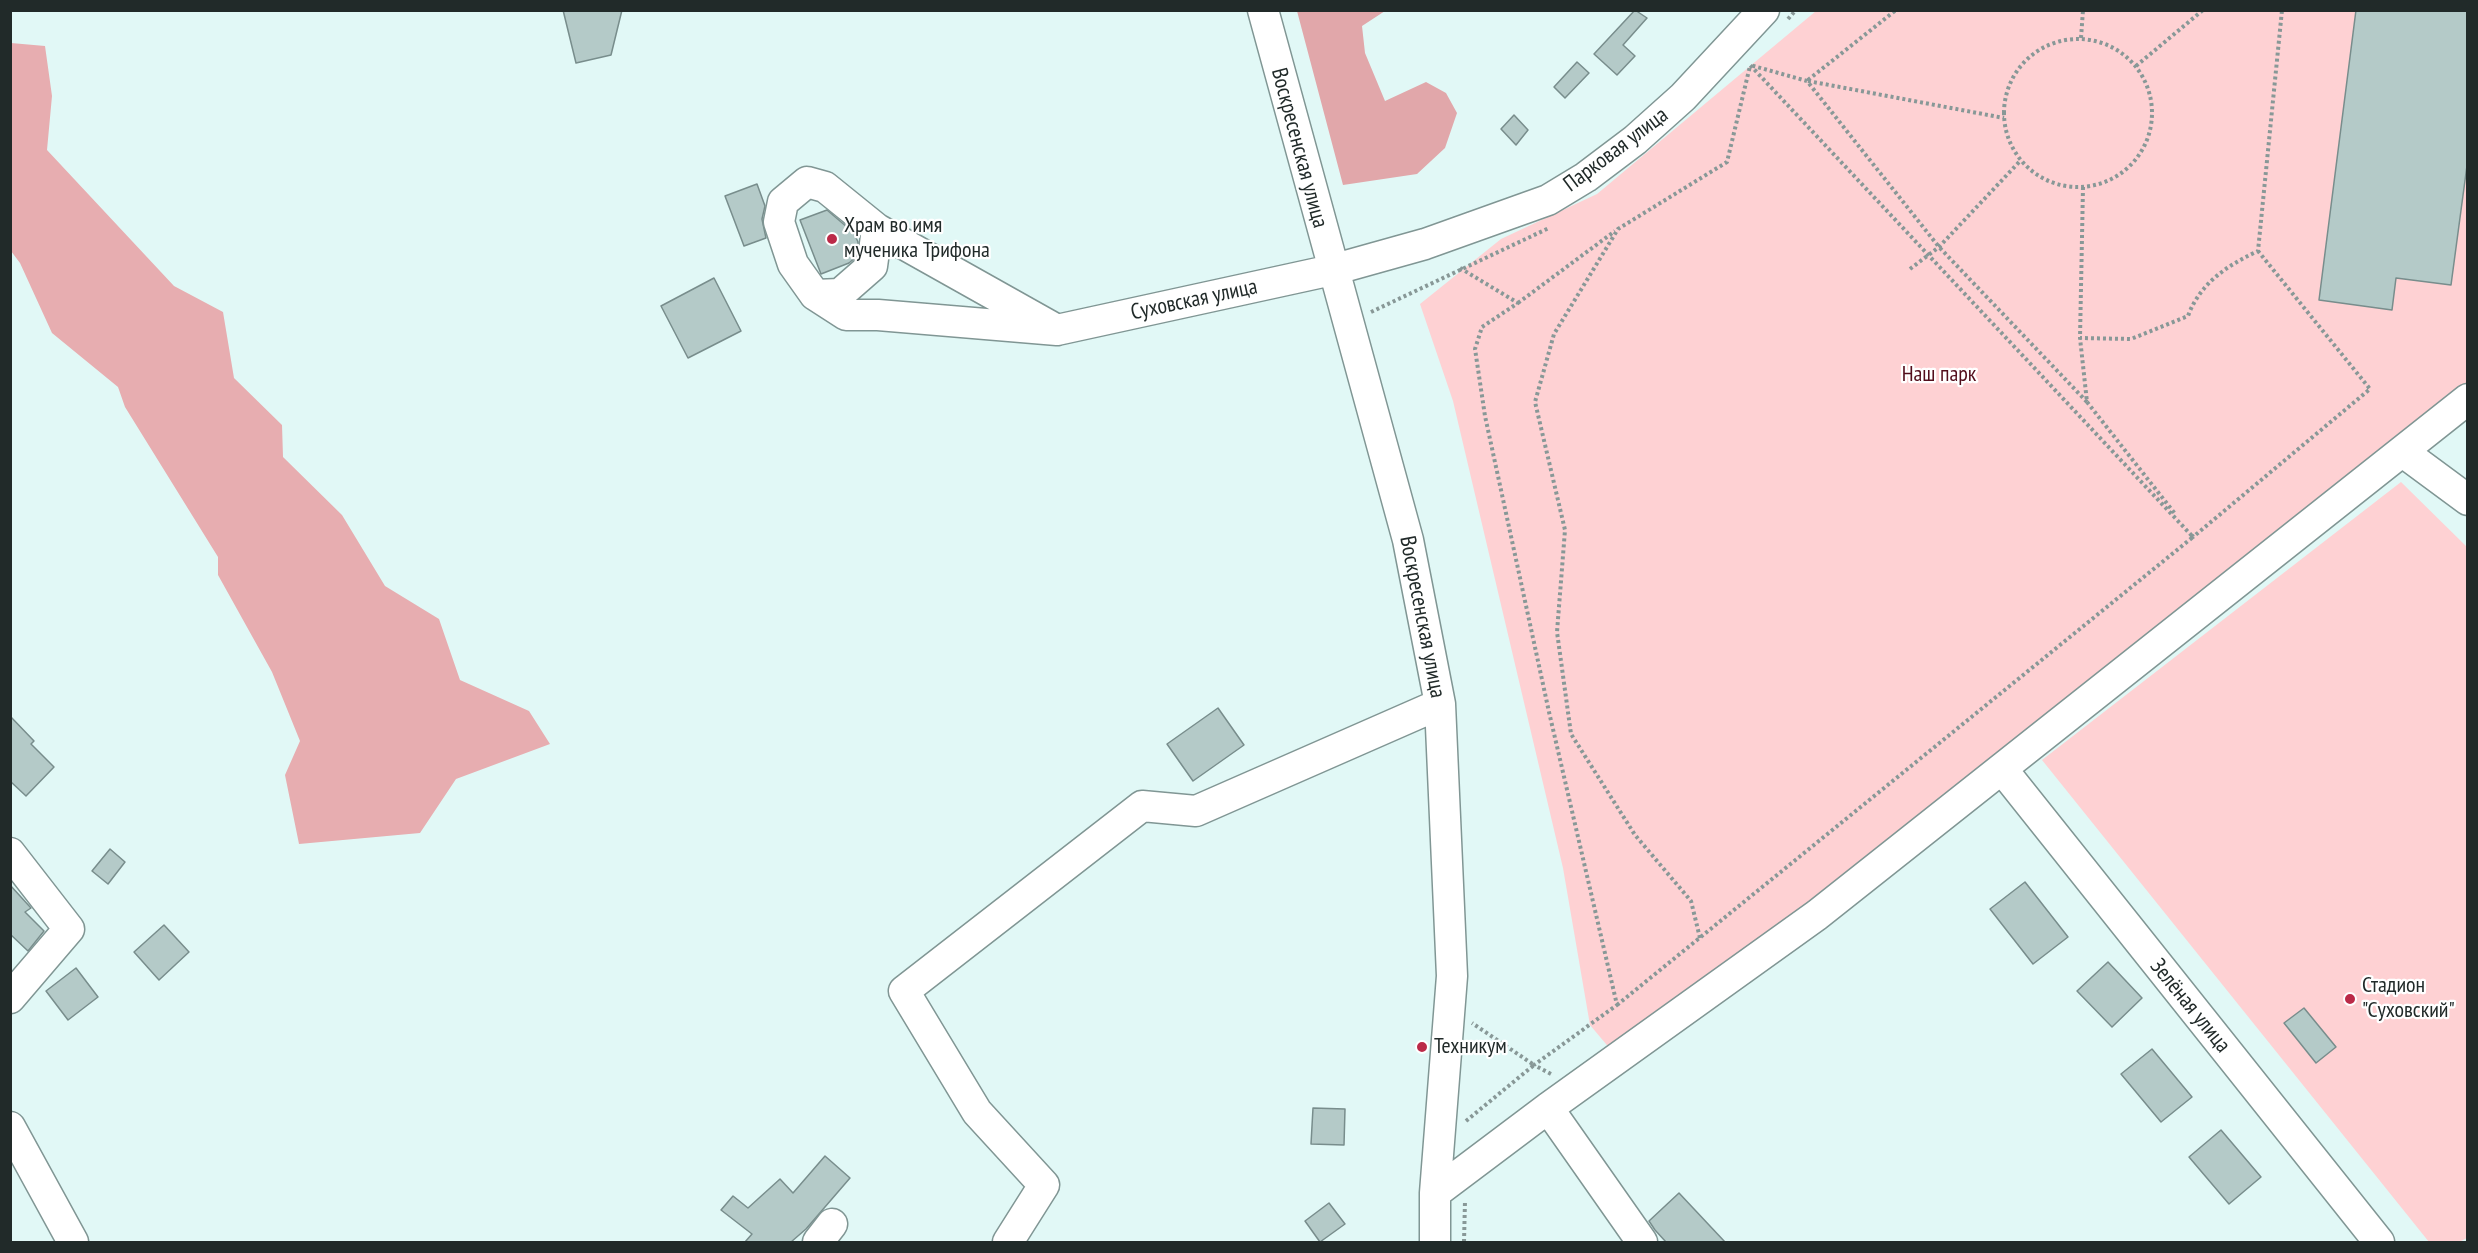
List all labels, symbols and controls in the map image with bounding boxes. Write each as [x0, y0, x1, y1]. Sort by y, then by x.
street label: Воскресенская улица [1265, 65, 1333, 231]
street label: Парковая улица [1559, 102, 1673, 198]
place label: Храм во имя мученика Трифона [844, 213, 990, 264]
marker: Храм во имя мученика Трифона [825, 232, 839, 246]
street label: Суховская улица [1128, 274, 1260, 326]
park label: Наш парк [1902, 362, 1976, 388]
street label: Воскресенская улица [1393, 534, 1451, 700]
street label: Зелёная улица [2144, 954, 2236, 1058]
place label: Стадион "Суховский" [2362, 973, 2455, 1024]
marker: Стадион "Суховский" [2343, 992, 2357, 1006]
place label: Техникум [1434, 1034, 1507, 1060]
marker: Техникум [1415, 1040, 1429, 1054]

